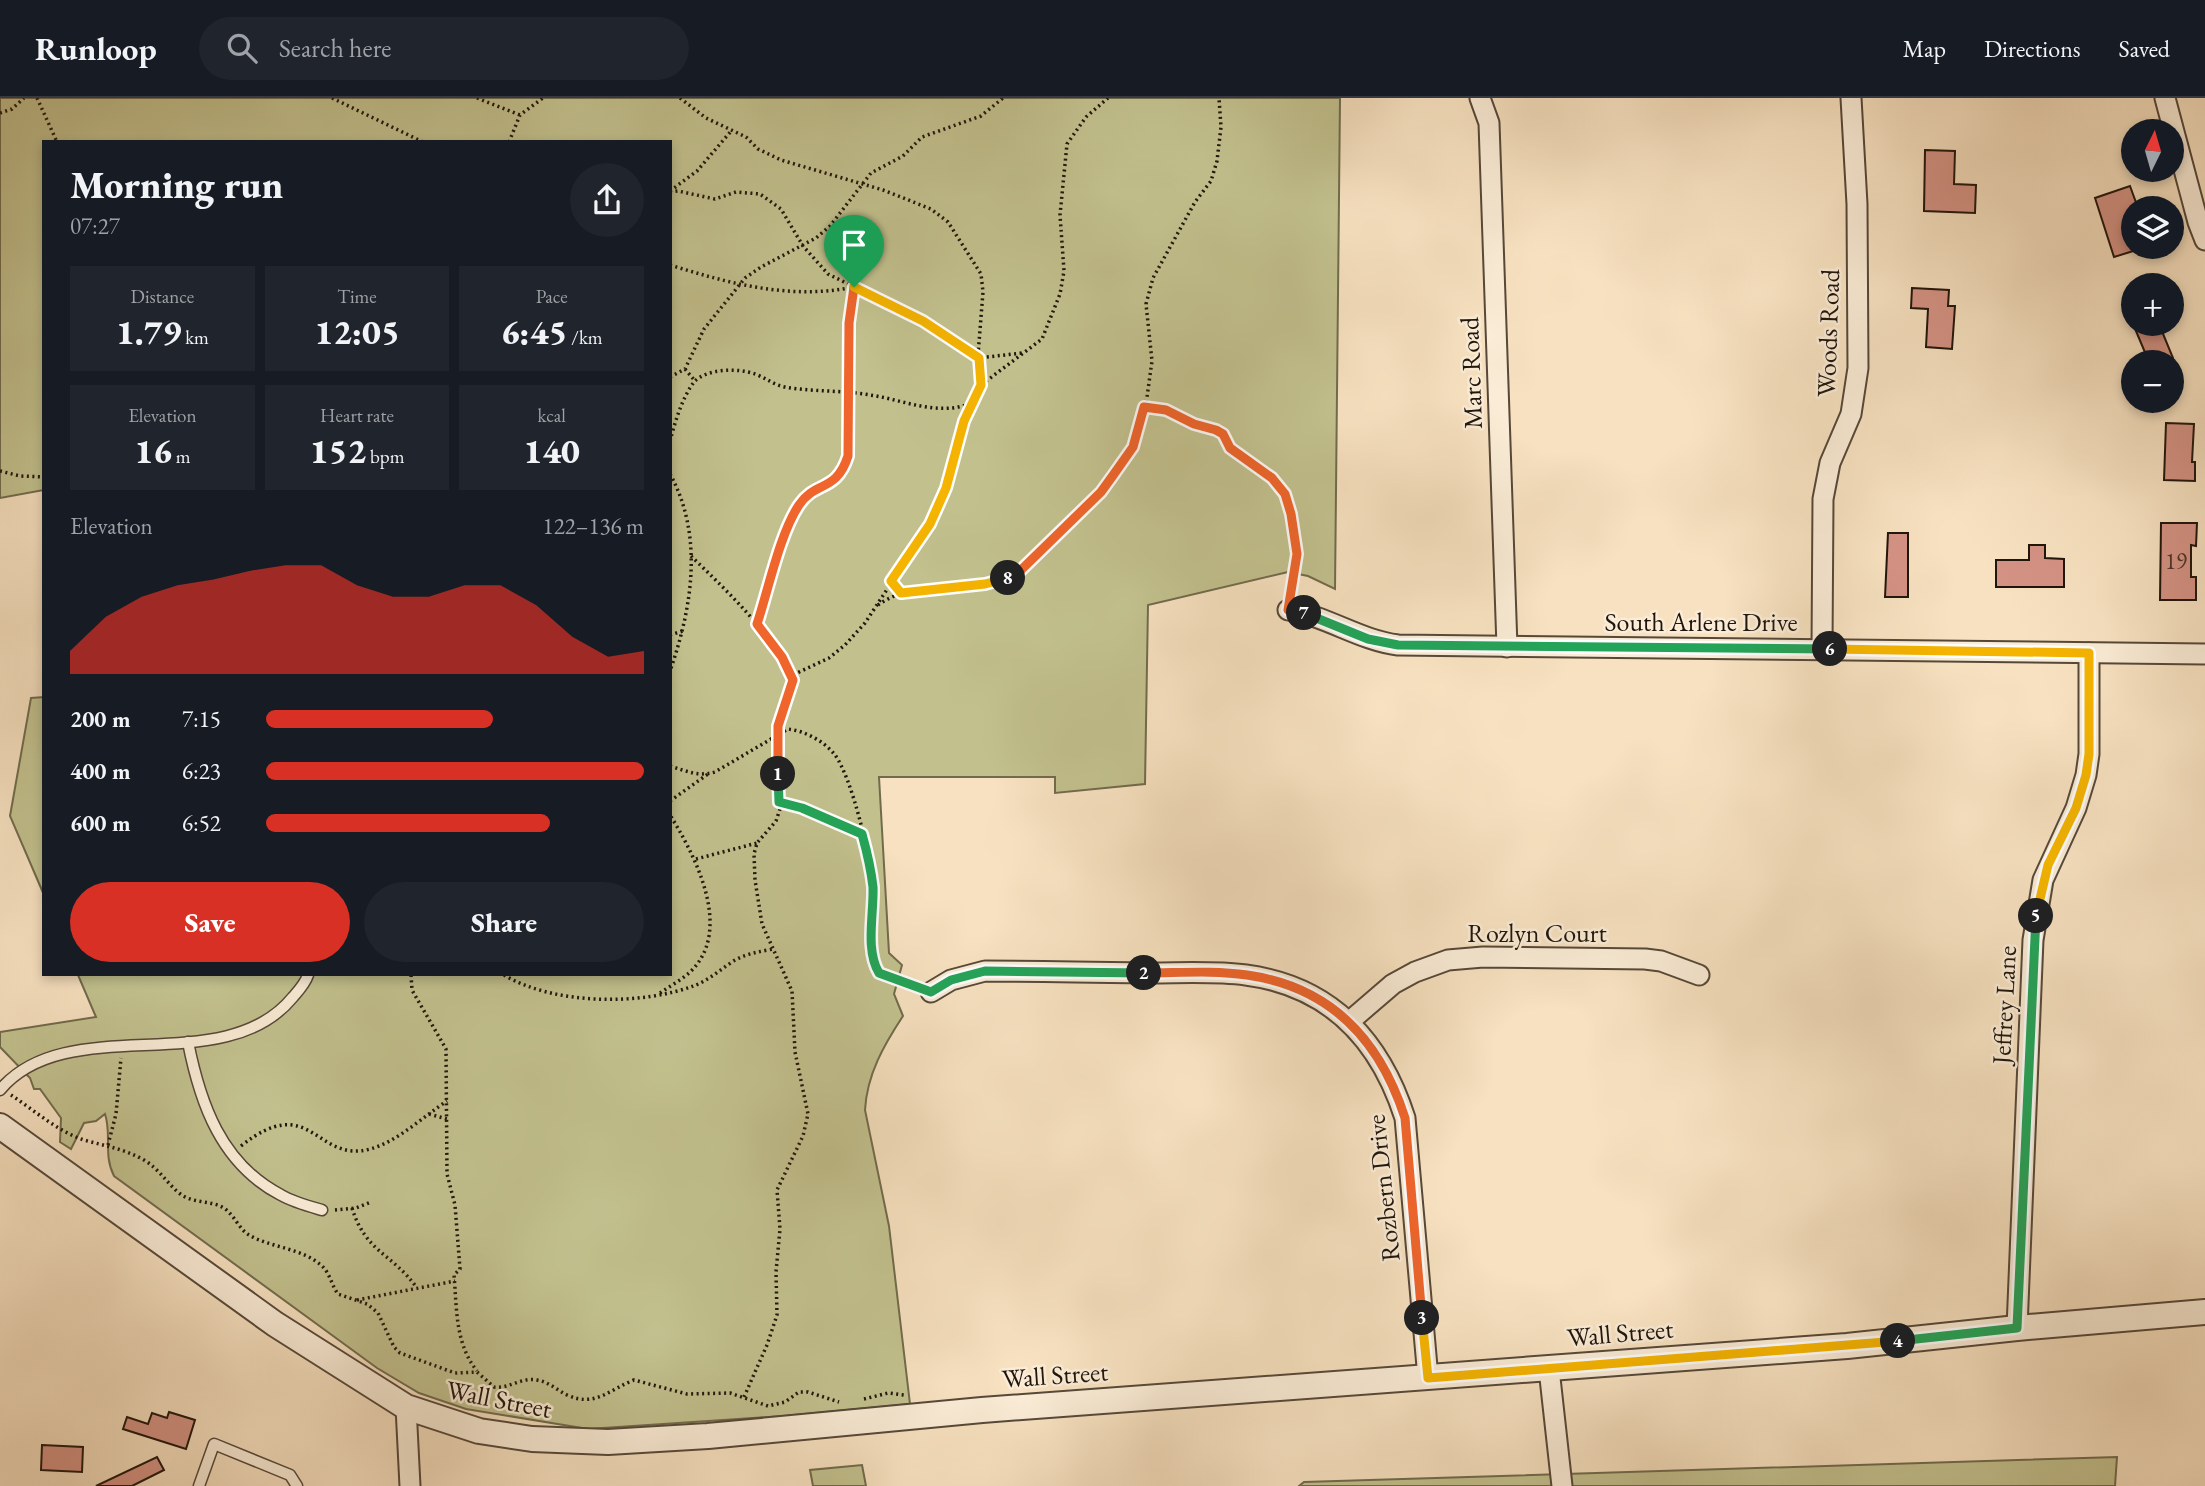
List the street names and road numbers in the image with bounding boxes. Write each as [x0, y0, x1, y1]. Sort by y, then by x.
street label: Woods Road [1809, 268, 1847, 398]
street label: Marc Road [1452, 316, 1490, 430]
street label: South Arlene Drive [1604, 605, 1798, 639]
street label: Rozlyn Court [1467, 916, 1607, 950]
street label: Jeffrey Lane [1984, 945, 2024, 1067]
street label: Rozbern Drive [1358, 1113, 1408, 1263]
street label: Wall Street [1566, 1311, 1674, 1355]
street label: Wall Street [1001, 1354, 1109, 1396]
street label: Wall Street [444, 1372, 554, 1426]

